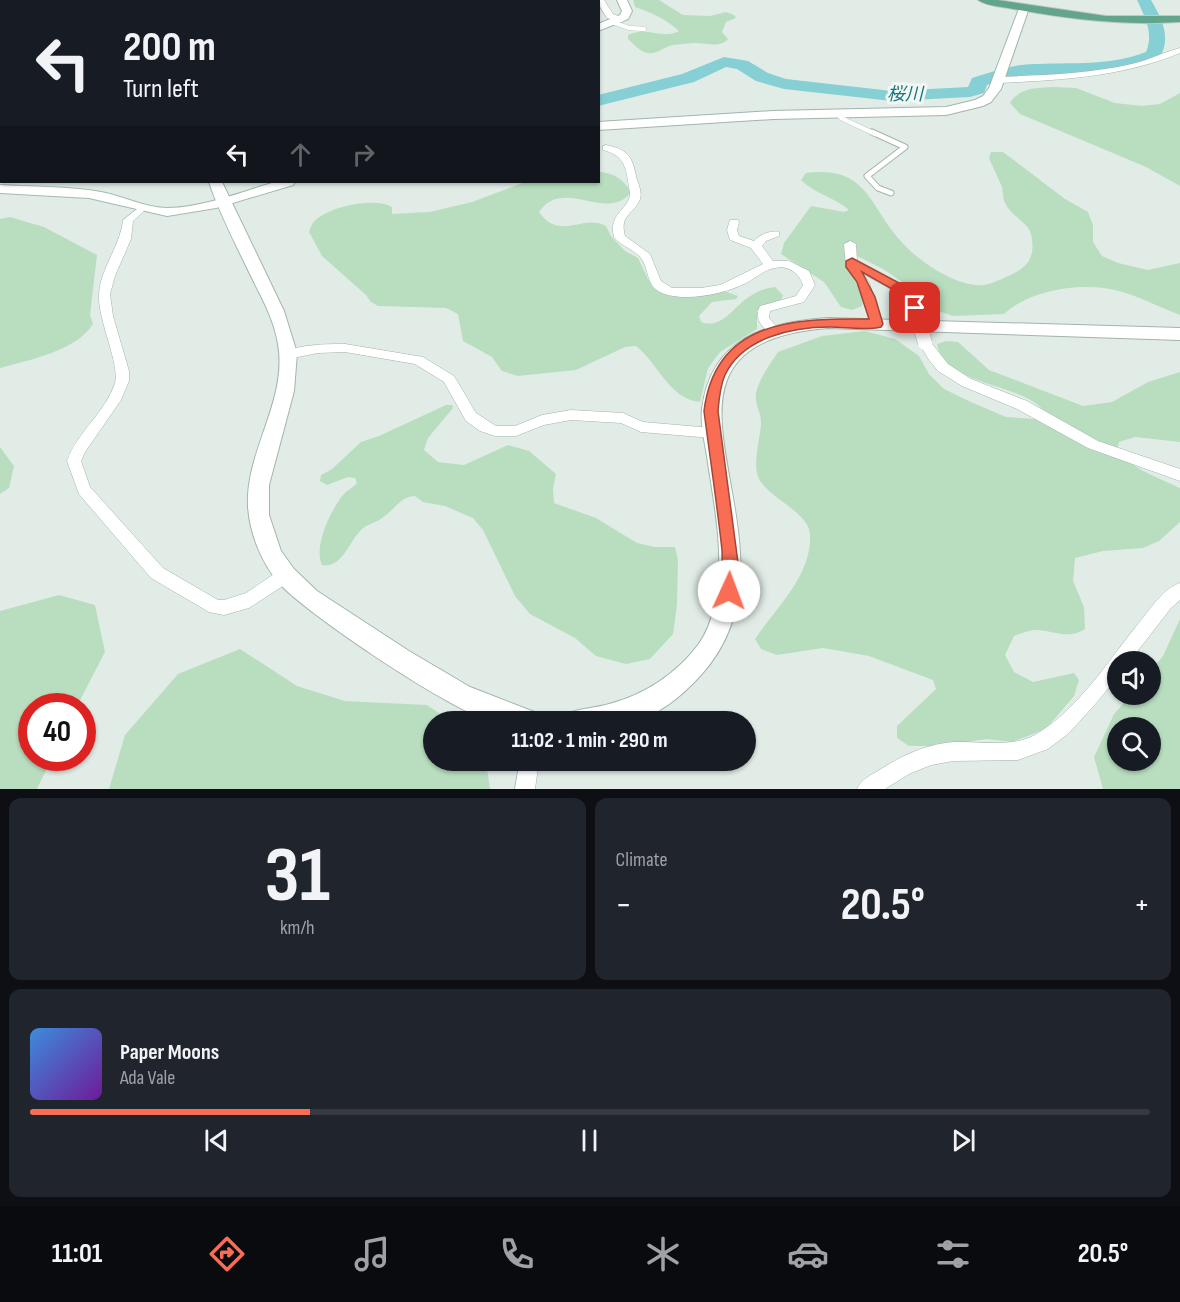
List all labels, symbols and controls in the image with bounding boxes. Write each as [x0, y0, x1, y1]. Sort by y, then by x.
text: 200 m [123, 22, 216, 73]
icon: left [24, 24, 102, 102]
text: Turn left [123, 73, 199, 105]
water label: 桜川 [887, 84, 925, 105]
icon: left [221, 138, 254, 171]
icon: ahead [284, 138, 317, 171]
icon: right [347, 138, 380, 171]
pin [889, 282, 940, 333]
icon: arrive [898, 291, 931, 324]
position arrow [697, 559, 761, 623]
map controls [1107, 651, 1161, 771]
button: sound [1107, 651, 1161, 705]
speed limit sign: 40 [18, 693, 96, 771]
button: search [1107, 717, 1161, 771]
text: 11:02 · 1 min · 290 m [512, 727, 667, 754]
text: 31 [264, 830, 330, 923]
text: Climate [616, 848, 668, 872]
text: 20.5° [841, 878, 925, 933]
text: − [616, 885, 632, 925]
text: + [1134, 885, 1150, 925]
text: km/h [280, 916, 315, 940]
text: Paper Moons [120, 1039, 219, 1066]
text: Ada Vale [120, 1066, 175, 1090]
icon: previous [200, 1124, 233, 1157]
icon: pause [573, 1124, 606, 1157]
icon: next [947, 1124, 980, 1157]
icon: directions [206, 1233, 248, 1275]
icon: music [351, 1233, 393, 1275]
icon: phone [496, 1233, 538, 1275]
icon: climate [642, 1233, 684, 1275]
icon: car [787, 1233, 829, 1275]
icon: filters [932, 1233, 974, 1275]
text: 11:01 [52, 1238, 102, 1270]
text: 20.5° [1078, 1238, 1128, 1270]

